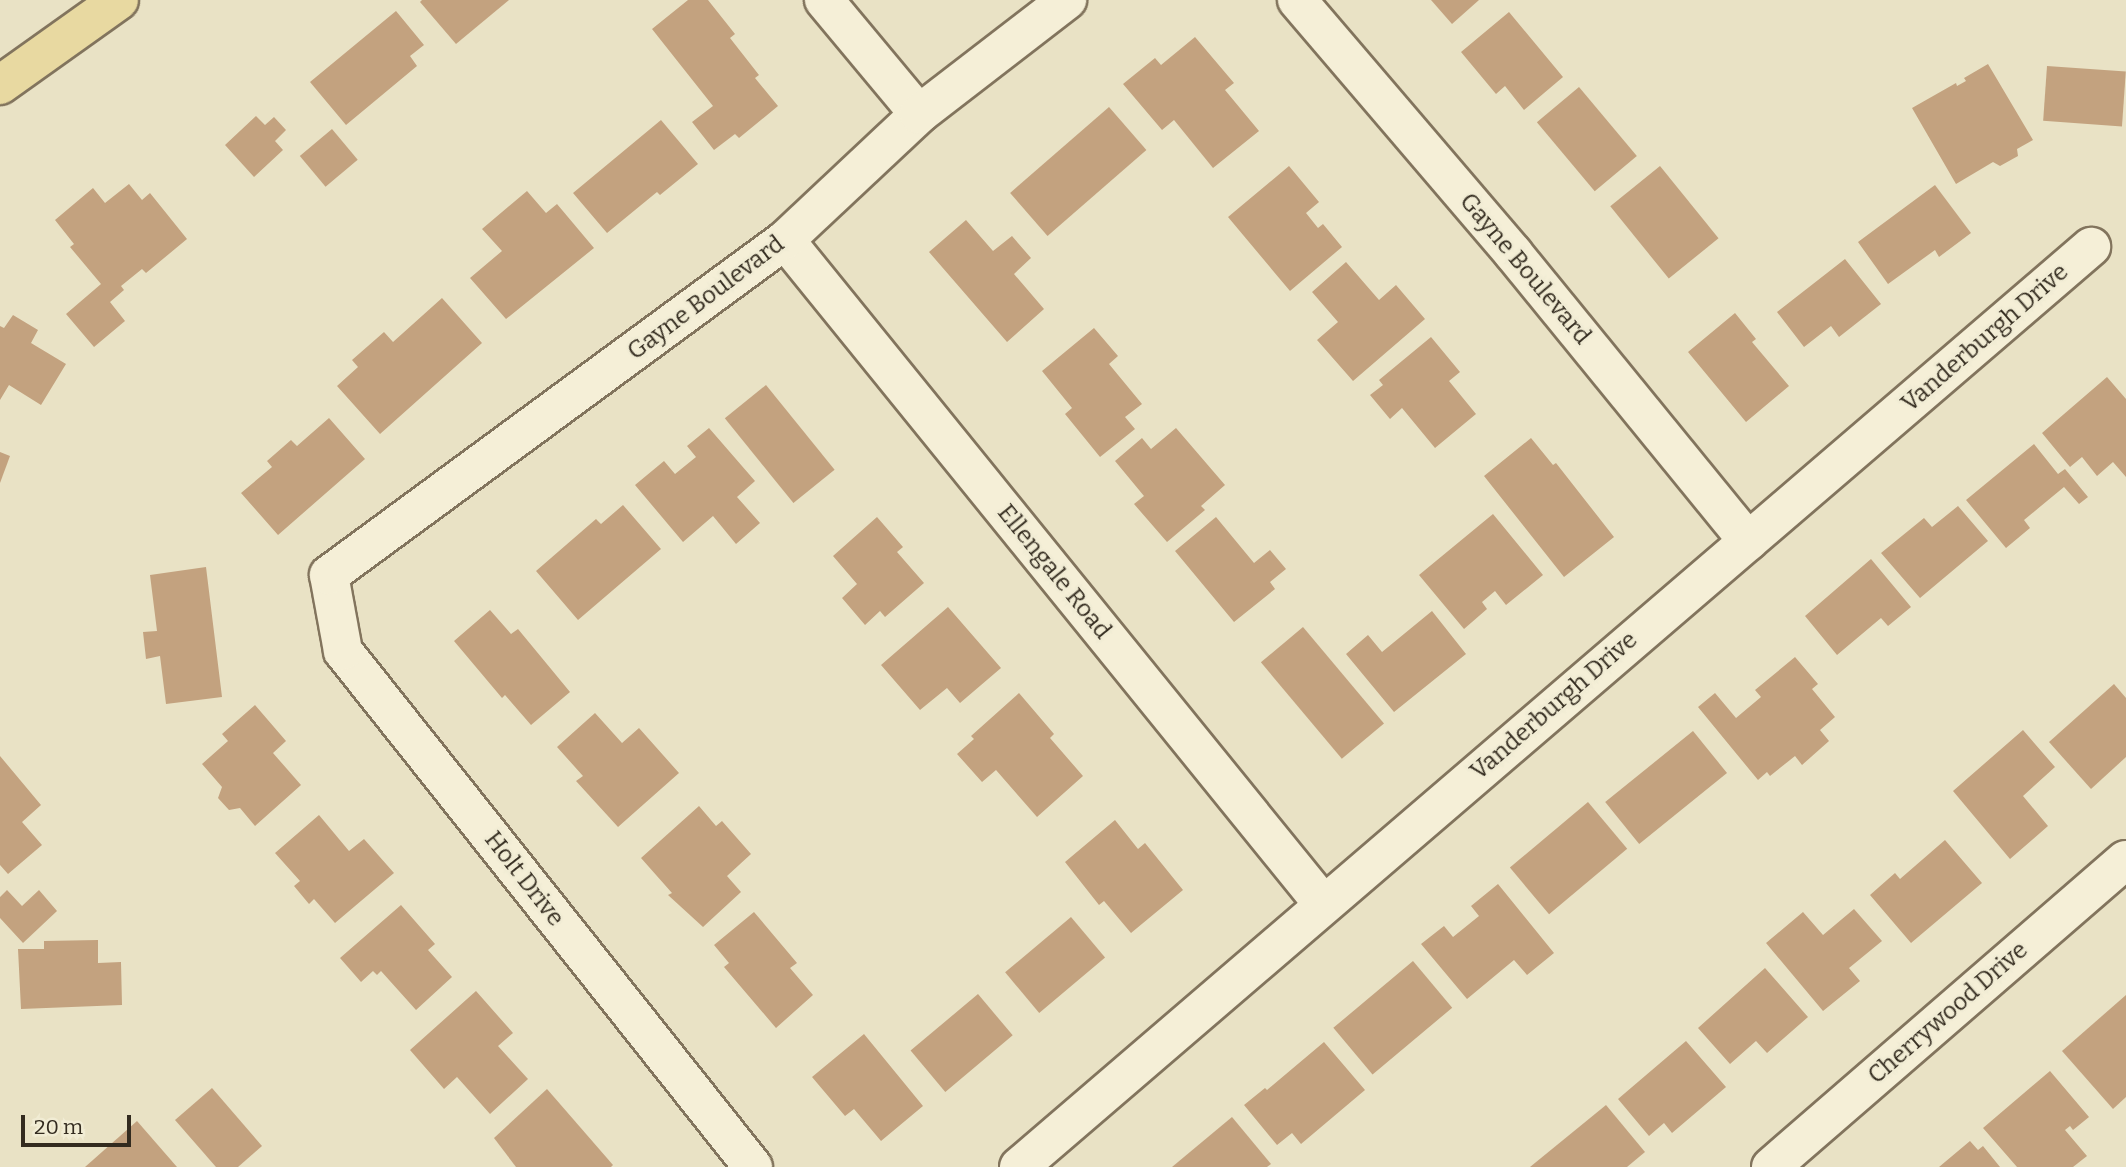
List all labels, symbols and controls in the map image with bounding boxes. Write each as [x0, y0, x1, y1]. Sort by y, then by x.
street label: Gayne Boulevard [1453, 188, 1597, 350]
street label: Gayne Boulevard [622, 230, 790, 366]
street label: Vanderburgh Drive [1896, 258, 2074, 418]
street label: Ellengale Road [991, 499, 1117, 645]
street label: Vanderburgh Drive [1465, 626, 1643, 786]
street label: Holt Drive [478, 826, 570, 932]
street label: Cherrywood Drive [1862, 936, 2034, 1090]
scale bar [24, 1100, 135, 1144]
text: 20 m [34, 1114, 83, 1140]

